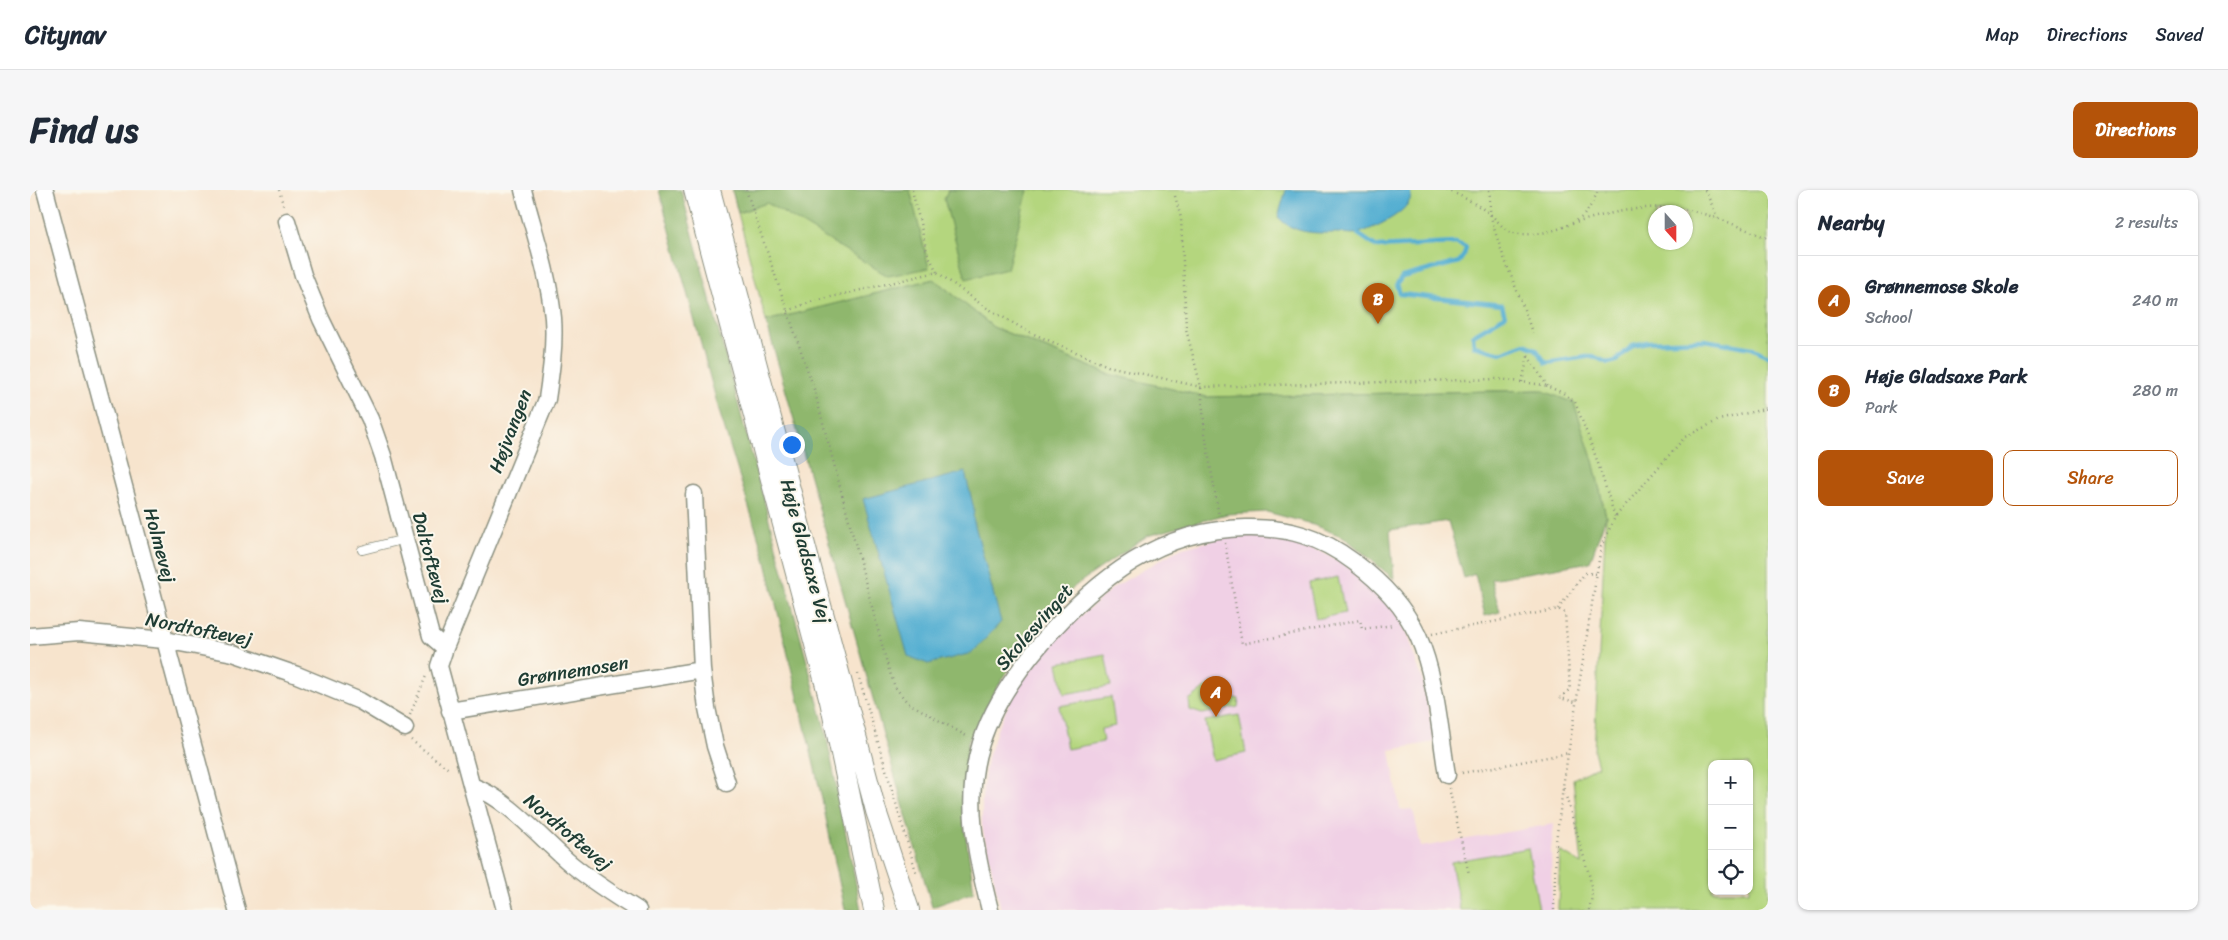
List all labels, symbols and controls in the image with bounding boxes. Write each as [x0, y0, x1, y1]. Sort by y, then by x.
text: Citynav [25, 14, 106, 56]
text: Map [1986, 19, 2019, 51]
text: Directions [2047, 19, 2128, 51]
text: Saved [2156, 19, 2203, 51]
text: Find us [30, 99, 138, 161]
button: Directions [2073, 102, 2198, 158]
text: Nearby [1818, 204, 1884, 242]
north arrow [1648, 205, 1693, 250]
text: 2 results [2115, 208, 2178, 237]
text: Grønnemose Skole [1865, 270, 2019, 303]
pin: B [1362, 283, 1394, 324]
text: A [1829, 286, 1839, 315]
text: 240 m [2132, 286, 2178, 315]
text: School [1865, 303, 1912, 332]
text: Høje Gladsaxe Park [1865, 360, 2027, 393]
text: B [1829, 376, 1839, 405]
text: 280 m [2133, 376, 2178, 405]
street label: Højvangen [479, 384, 541, 478]
text: Park [1865, 393, 1898, 422]
your location [779, 432, 805, 458]
button: Save [1818, 450, 1993, 506]
button: Share [2003, 450, 2178, 506]
street label: Høje Gladsaxe Vej [771, 475, 842, 628]
street label: Holmevej [134, 504, 186, 587]
street label: Daltoftevej [403, 508, 459, 609]
street label: Skolesvinget [987, 576, 1081, 678]
street label: Nordtoftevej [143, 603, 256, 656]
street label: Grønnemosen [515, 646, 631, 696]
pin: A [1200, 676, 1232, 717]
map controls [1708, 760, 1753, 895]
button: + [1708, 760, 1753, 805]
street label: Nordtoftevej [516, 785, 621, 880]
button: − [1708, 805, 1753, 850]
button: locate [1708, 850, 1753, 895]

